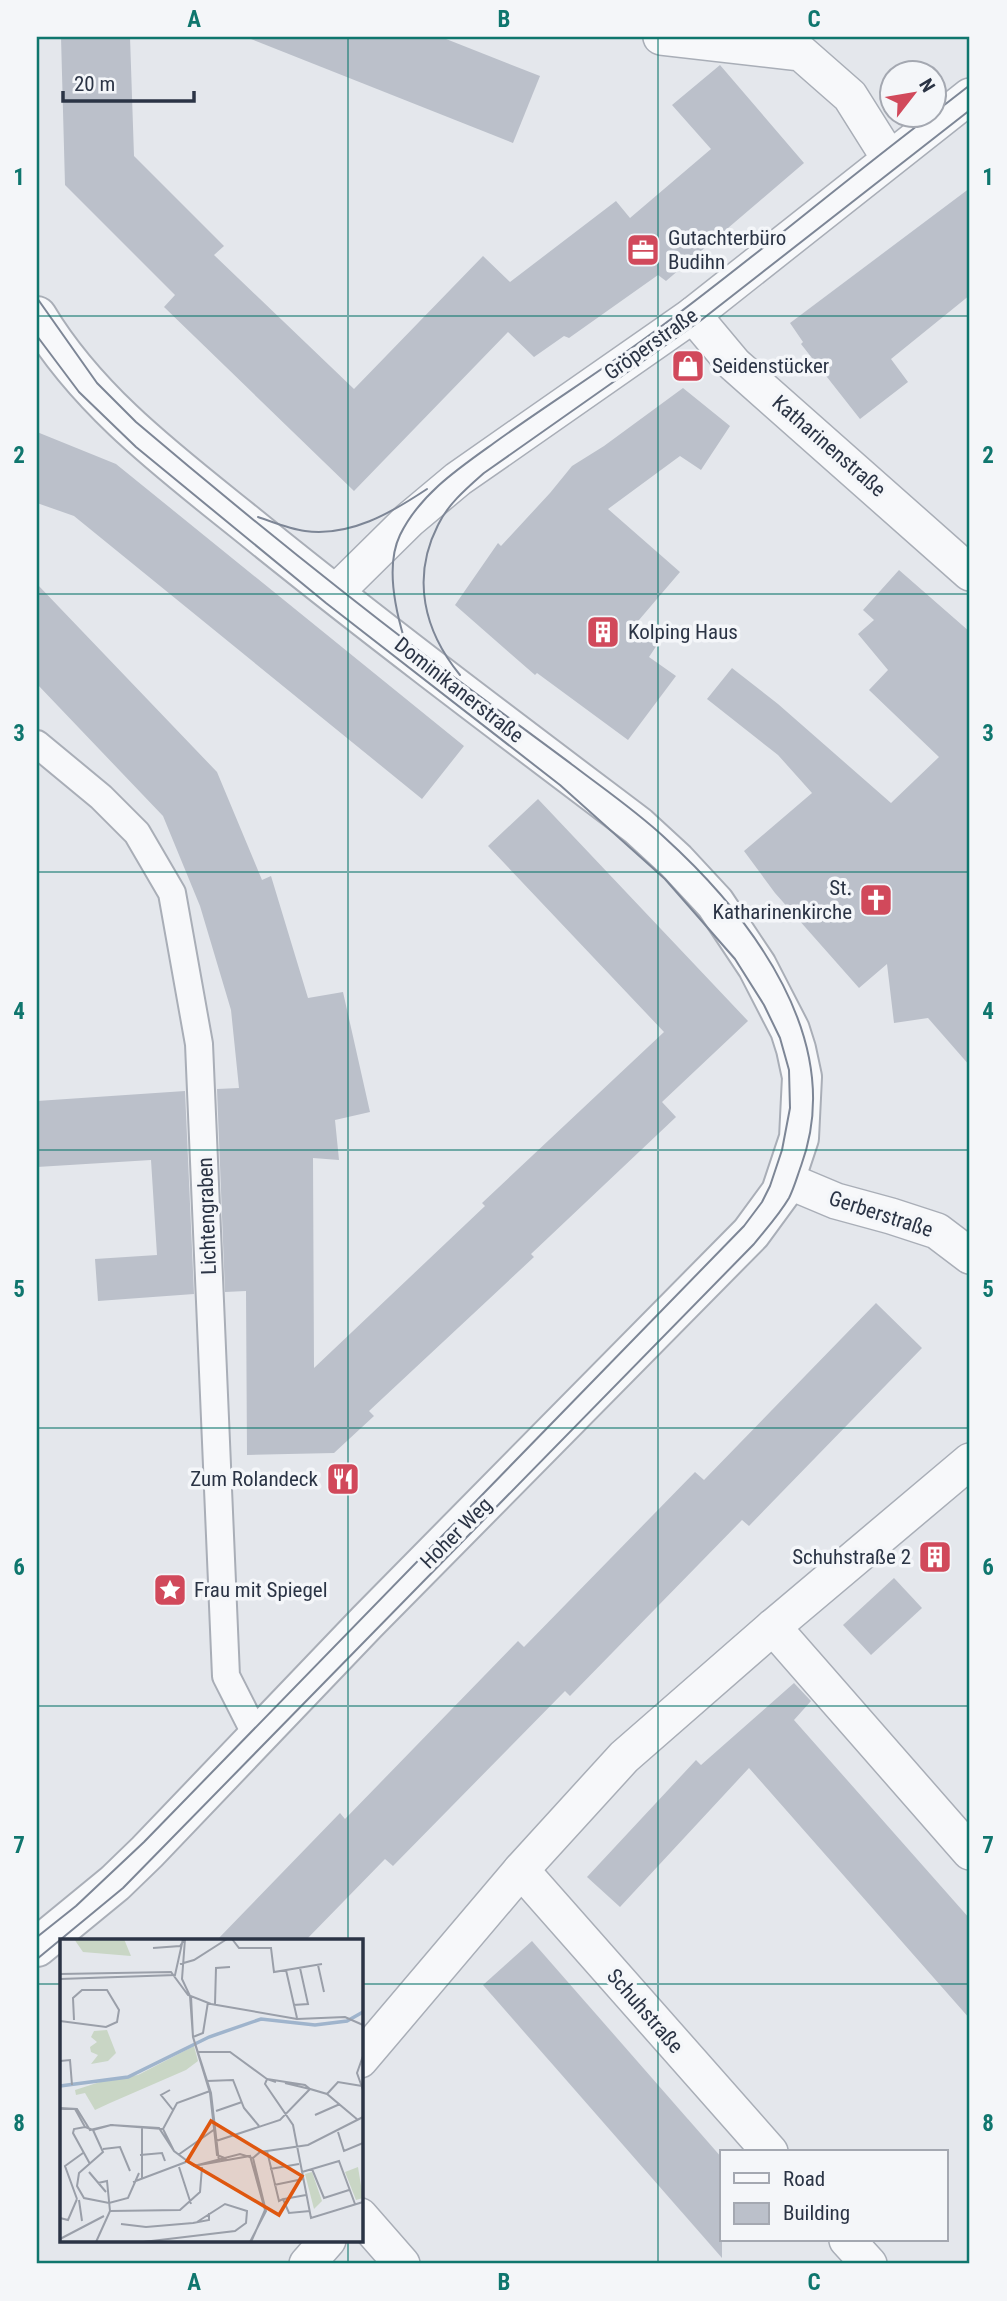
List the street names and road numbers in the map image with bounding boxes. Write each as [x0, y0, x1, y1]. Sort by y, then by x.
street label: Gröperstraße [600, 303, 702, 385]
street label: Katharinenstraße [768, 390, 891, 502]
street label: Dominikanerstraße [390, 632, 528, 748]
street label: Lichtengraben [193, 1157, 221, 1275]
street label: Gerberstraße [826, 1186, 936, 1242]
street label: Hoher Weg [415, 1492, 497, 1574]
street label: Schuhstraße [602, 1964, 688, 2058]

